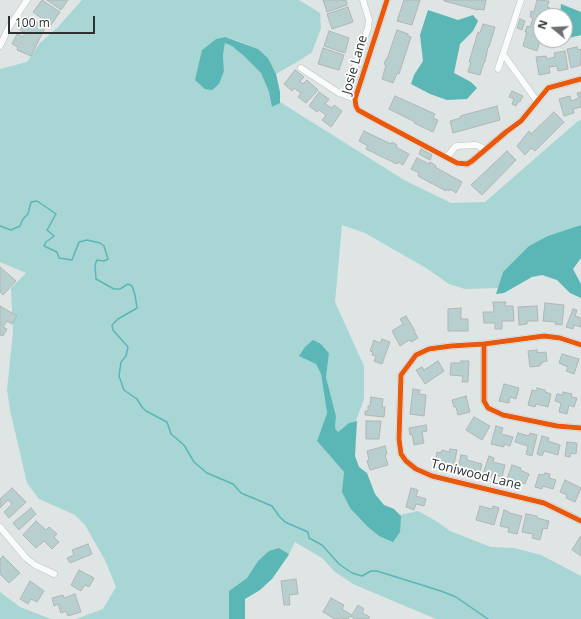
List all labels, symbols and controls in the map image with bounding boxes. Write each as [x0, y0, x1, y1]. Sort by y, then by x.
scale bar [10, 8, 97, 34]
north arrow [533, 8, 573, 48]
text: 100 m [15, 14, 50, 31]
text: N [534, 18, 551, 31]
street label: Josie Lane [339, 34, 371, 96]
street label: Toniwood Lane [429, 456, 523, 494]

